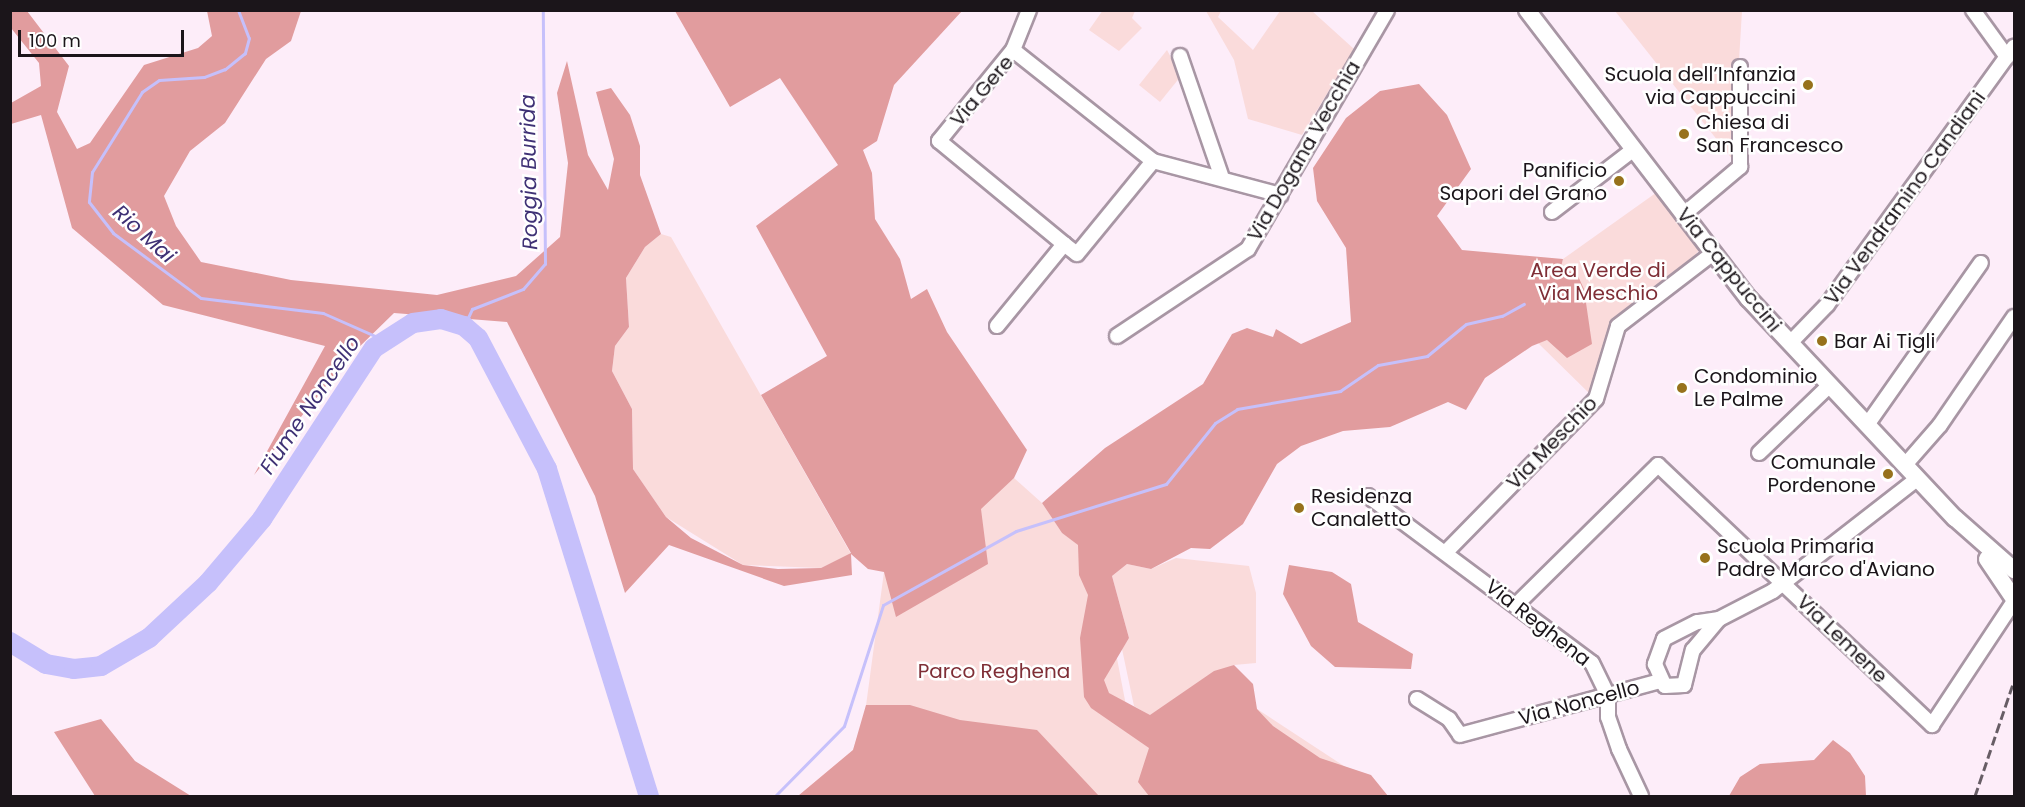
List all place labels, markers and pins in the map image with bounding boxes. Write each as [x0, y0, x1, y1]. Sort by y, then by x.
place label: Scuola dell’Infanzia via Cappuccini [1604, 62, 1796, 109]
marker: Scuola dell’Infanzia via Cappuccini [1801, 78, 1815, 92]
place label: Chiesa di San Francesco [1696, 110, 1843, 157]
marker: Chiesa di San Francesco [1677, 127, 1691, 141]
place label: Panificio Sapori del Grano [1439, 158, 1607, 205]
marker: Panificio Sapori del Grano [1612, 174, 1626, 188]
place label: Bar Ai Tigli [1834, 329, 1935, 353]
marker: Bar Ai Tigli [1815, 334, 1829, 348]
place label: Condominio Le Palme [1694, 365, 1817, 412]
marker: Condominio Le Palme [1675, 381, 1689, 395]
place label: Comunale Pordenone [1767, 450, 1876, 497]
marker: Comunale Pordenone [1881, 467, 1895, 481]
place label: Residenza Canaletto [1311, 484, 1412, 531]
marker: Residenza Canaletto [1292, 501, 1306, 515]
place label: Scuola Primaria Padre Marco d'Aviano [1717, 534, 1935, 581]
marker: Scuola Primaria Padre Marco d'Aviano [1698, 551, 1712, 565]

